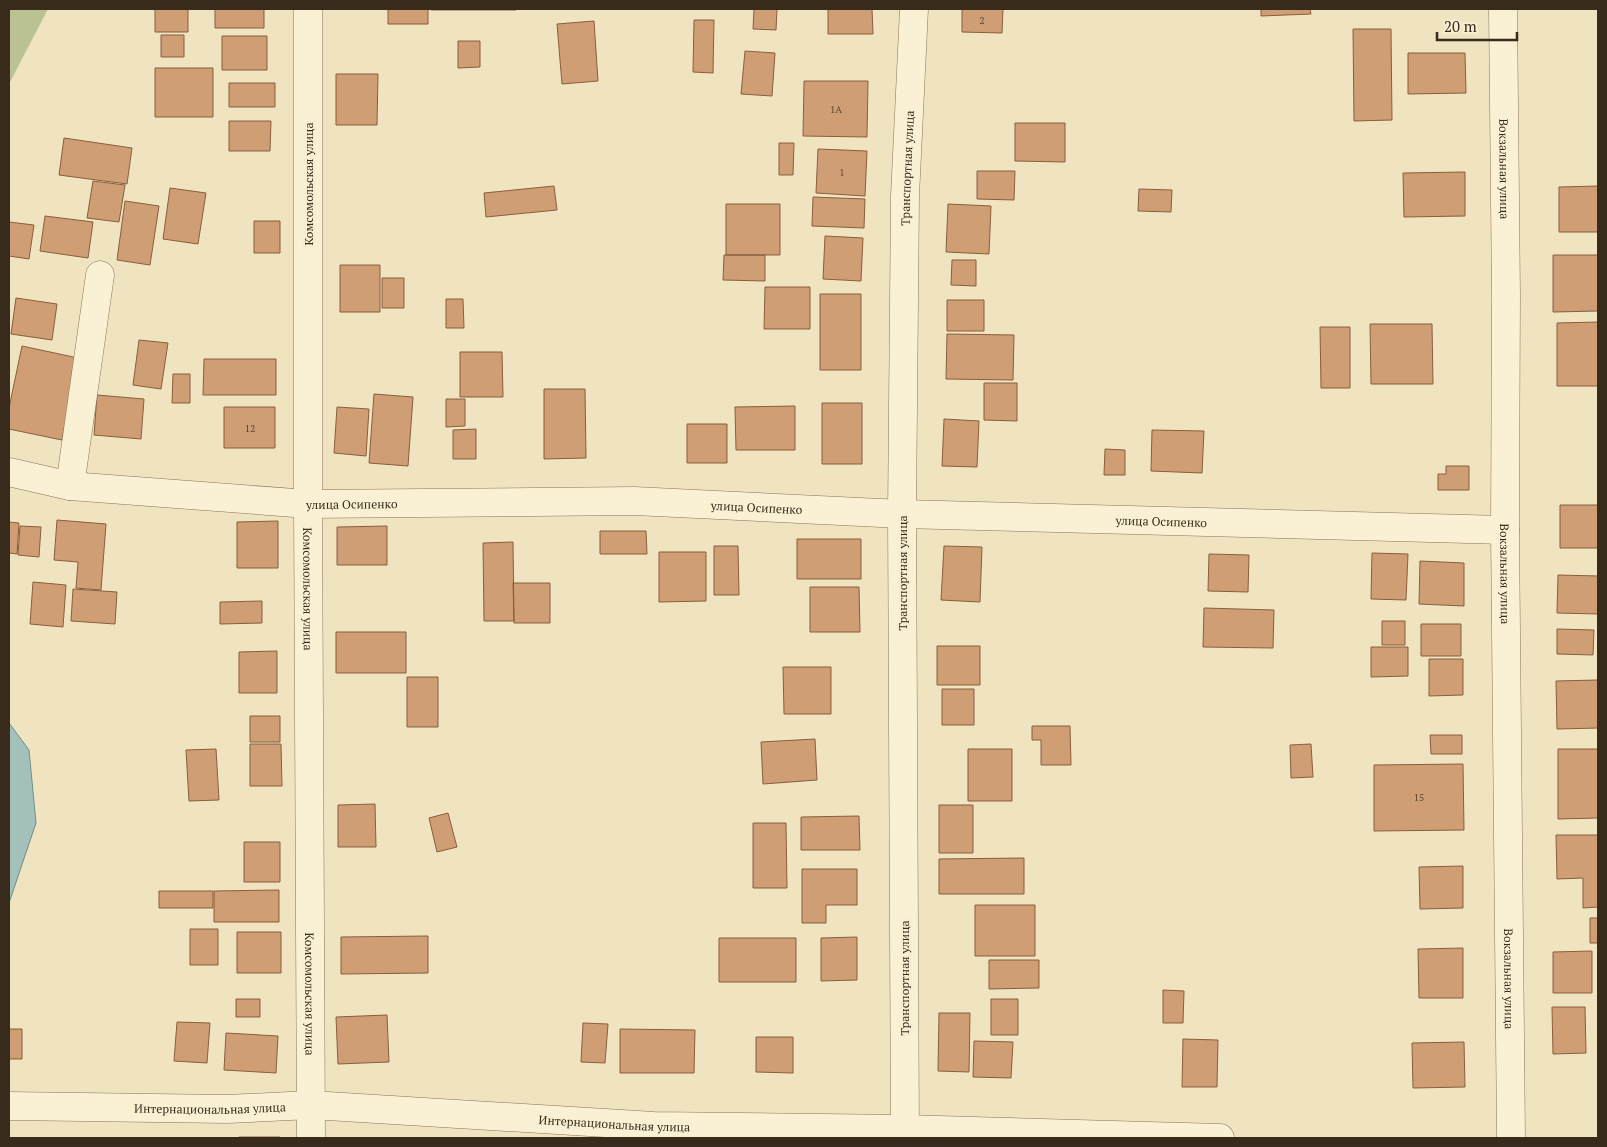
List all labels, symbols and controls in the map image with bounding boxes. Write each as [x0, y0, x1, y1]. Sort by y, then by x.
scale bar [1437, 10, 1517, 42]
house number: 2 [979, 14, 985, 27]
text: 20 m [1444, 16, 1477, 36]
house number: 1А [830, 103, 842, 116]
street label: Транспортная улица [897, 110, 917, 226]
street label: Вокзальная улица [1497, 119, 1513, 219]
street label: Комсомольская улица [301, 123, 316, 245]
house number: 1 [839, 166, 845, 179]
house number: 12 [245, 422, 255, 435]
street label: улица Осипенко [305, 496, 398, 512]
street label: улица Осипенко [709, 497, 803, 517]
street label: улица Осипенко [1114, 512, 1208, 530]
street label: Транспортная улица [895, 515, 910, 631]
street label: Вокзальная улица [1497, 524, 1513, 624]
street label: Комсомольская улица [301, 527, 316, 651]
house number: 15 [1414, 791, 1424, 804]
street label: Транспортная улица [897, 920, 912, 1036]
street label: Вокзальная улица [1501, 928, 1517, 1029]
street label: Комсомольская улица [303, 932, 318, 1056]
street label: Интернациональная улица [134, 1099, 286, 1117]
street label: Интернациональная улица [538, 1111, 690, 1134]

